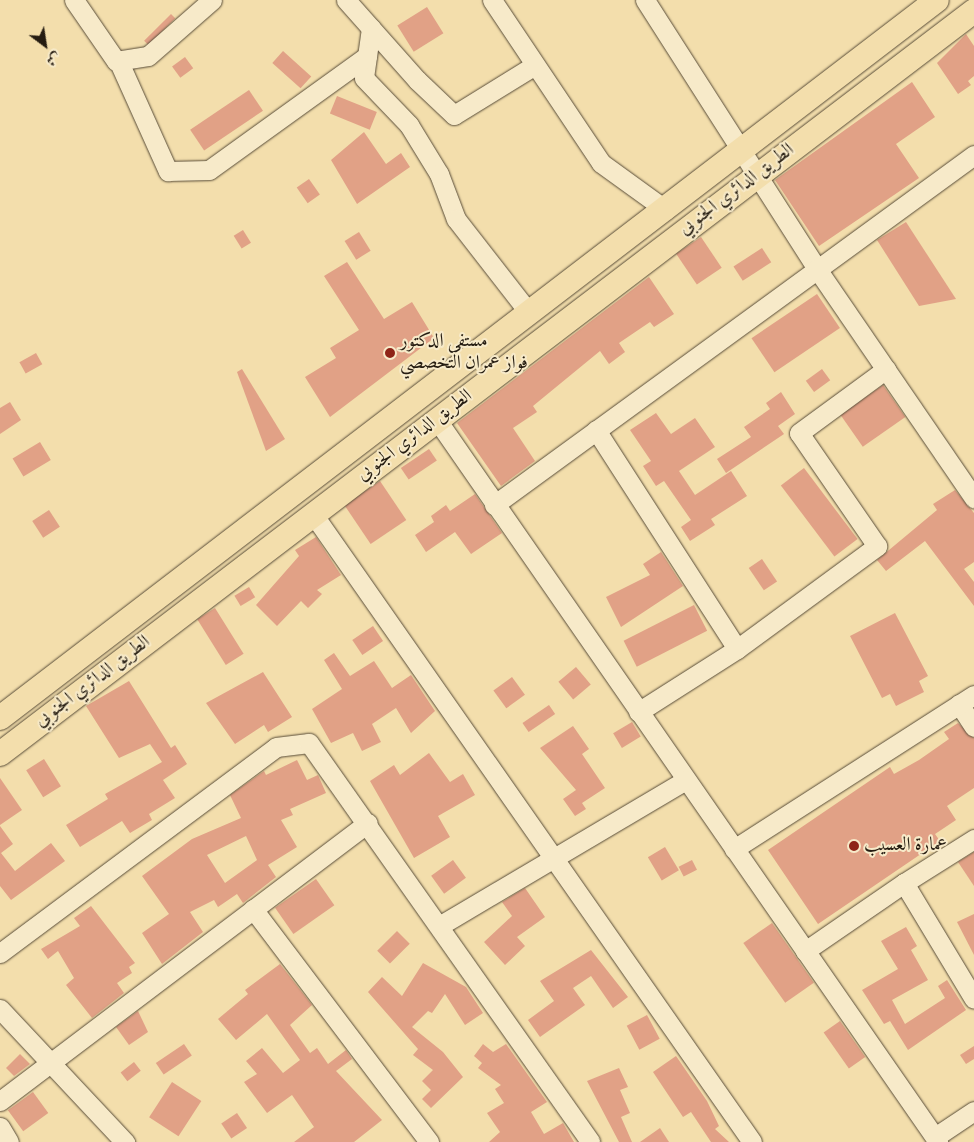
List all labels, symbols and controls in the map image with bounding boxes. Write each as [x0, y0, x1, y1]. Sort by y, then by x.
north arrow [20, 20, 70, 70]
text: ش [42, 46, 64, 70]
street label: الطريق الدائري الجنوبي [675, 139, 799, 241]
place label: مستفى الدكتور فواز عمران التخصصي [400, 331, 528, 375]
marker: مستفى الدكتور فواز عمران التخصصي [384, 347, 396, 359]
street label: الطريق الدائري الجنوبي [353, 385, 477, 487]
street label: الطريق الدائري الجنوبي [31, 631, 155, 733]
place label: عمارة العسيب [864, 835, 947, 857]
marker: عمارة العسيب [848, 840, 860, 852]

